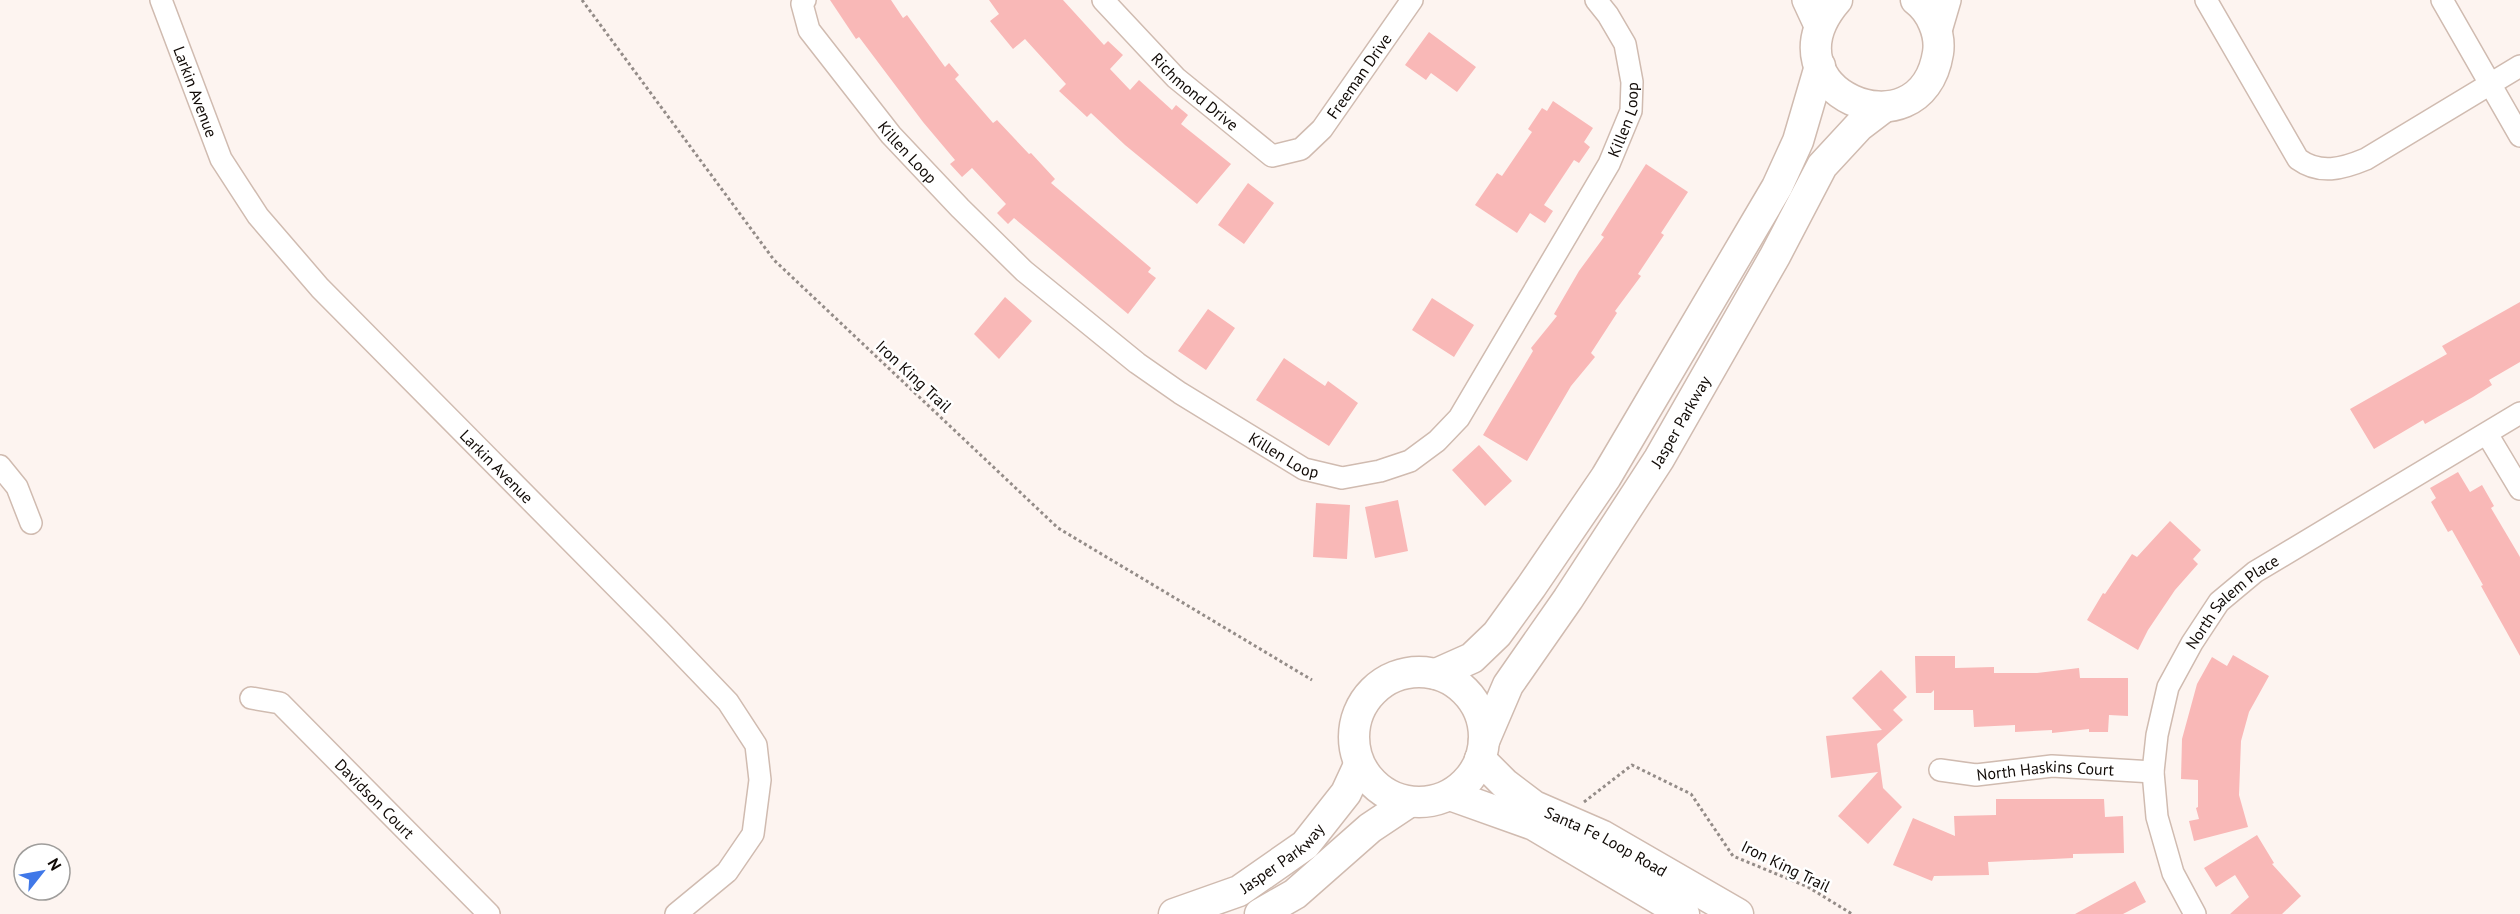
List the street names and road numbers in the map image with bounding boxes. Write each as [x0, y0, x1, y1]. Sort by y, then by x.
street label: Freeman Drive [1322, 29, 1396, 123]
street label: Larkin Avenue [169, 43, 222, 140]
street label: Richmond Drive [1147, 48, 1243, 135]
street label: Killen Loop [1603, 82, 1642, 160]
street label: Killen Loop [874, 117, 941, 187]
street label: Iron King Trail [872, 336, 956, 416]
street label: Jasper Parkway [1646, 372, 1715, 472]
street label: Larkin Avenue [456, 425, 538, 507]
street label: Killen Loop [1245, 428, 1321, 482]
street label: North Salem Place [2181, 550, 2282, 653]
street label: Davidson Court [331, 754, 419, 843]
street label: North Haskins Court [1975, 756, 2115, 785]
street label: Santa Fe Loop Road [1542, 802, 1671, 881]
street label: Jasper Parkway [1235, 819, 1329, 898]
street label: Iron King Trail [1738, 836, 1834, 896]

